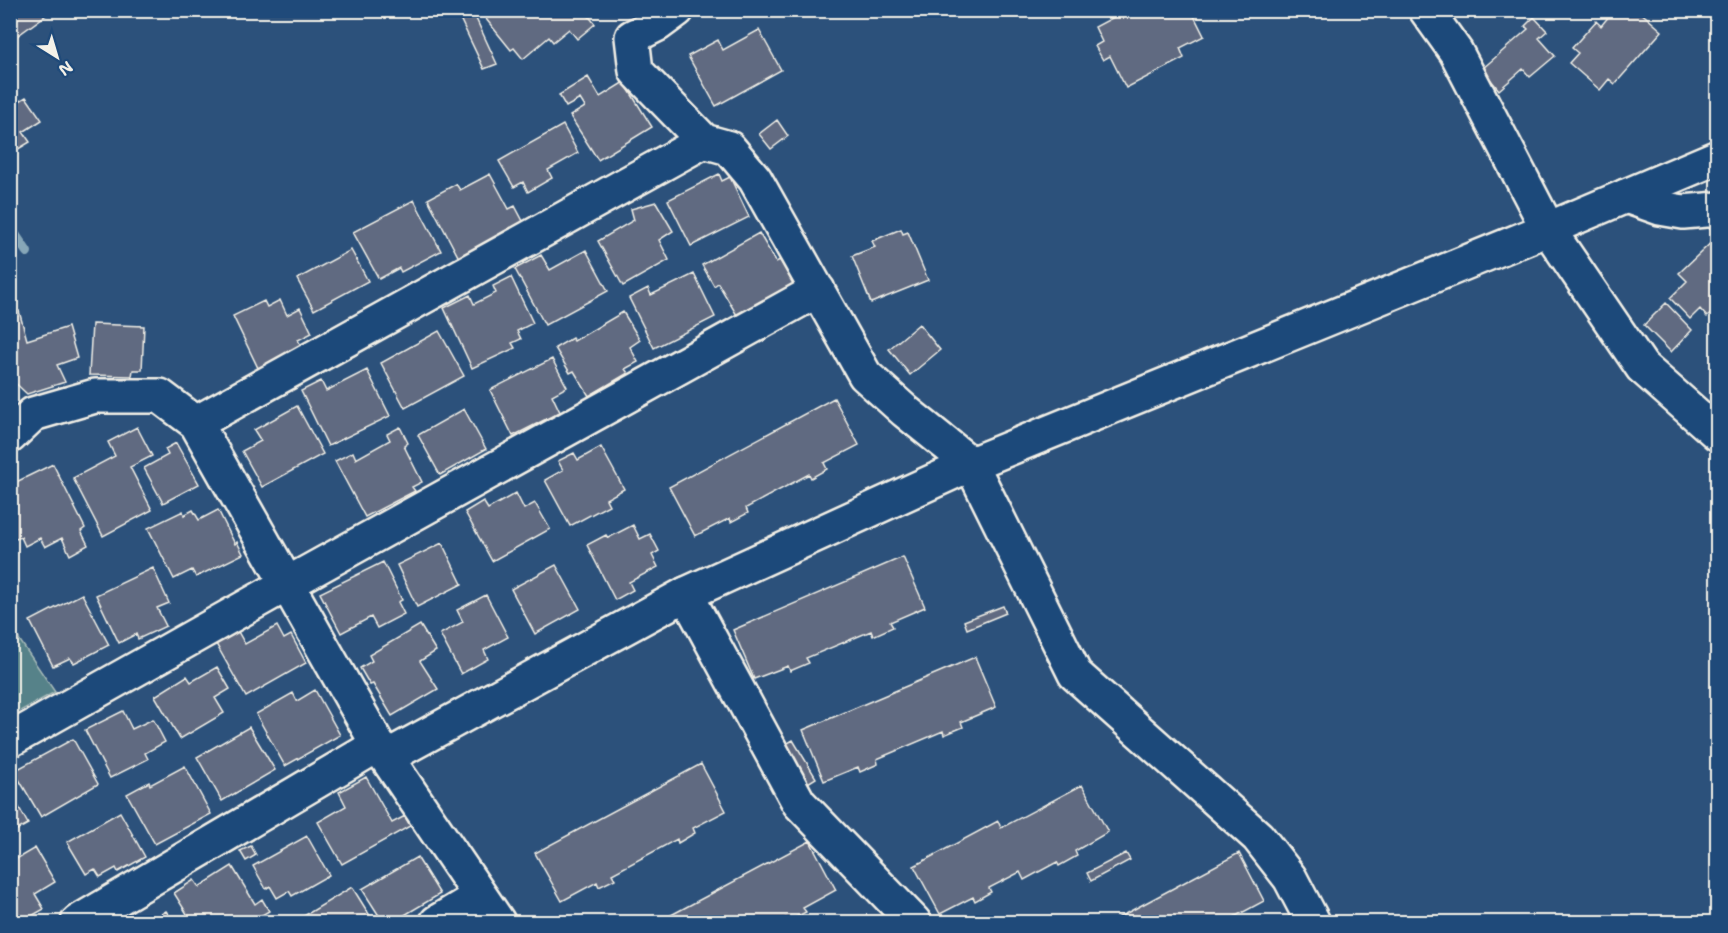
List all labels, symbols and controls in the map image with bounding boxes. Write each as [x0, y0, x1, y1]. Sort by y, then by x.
north arrow [27, 27, 87, 87]
text: N [54, 56, 77, 81]

